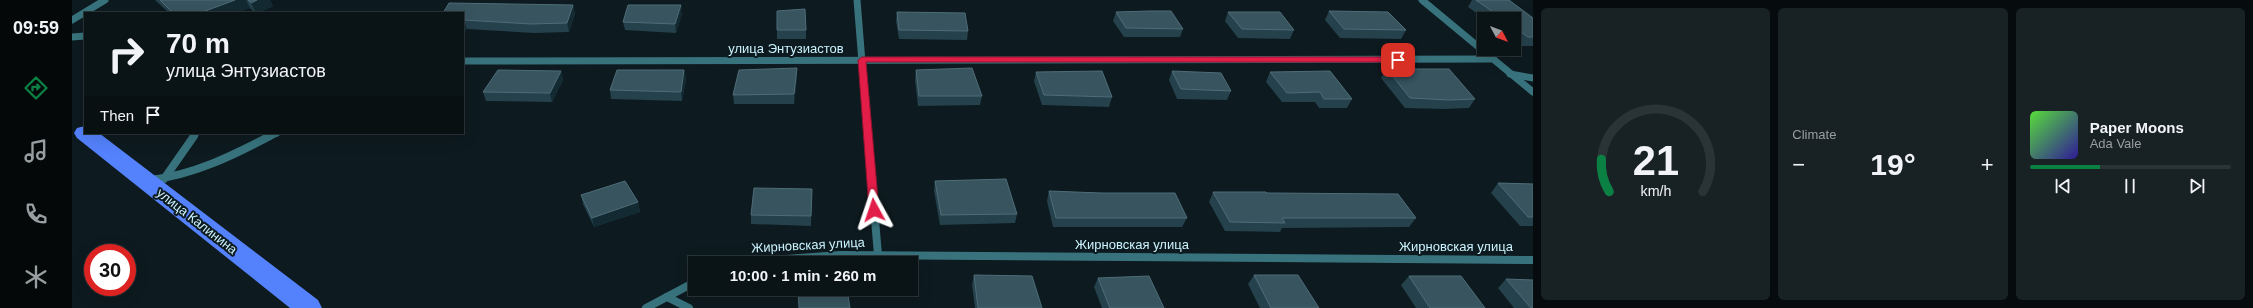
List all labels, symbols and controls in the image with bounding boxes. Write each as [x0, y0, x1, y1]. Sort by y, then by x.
north arrow [1477, 12, 1521, 56]
map controls [1477, 12, 1521, 56]
text: 09:59 [13, 18, 59, 38]
icon: right [100, 28, 152, 80]
text: 70 m [166, 28, 230, 59]
street label: улица Энтузиастов [728, 41, 844, 56]
pin [1381, 43, 1415, 77]
icon: arrive [1387, 49, 1409, 71]
text: улица Энтузиастов [166, 61, 326, 81]
icon: directions [22, 74, 50, 102]
icon: arrive [142, 104, 164, 126]
text: Then [100, 107, 134, 124]
text: Paper Moons [2090, 119, 2184, 136]
text: Climate [1792, 127, 1836, 142]
text: Ada Vale [2090, 136, 2141, 151]
icon: music [22, 137, 50, 165]
text: 21 [1633, 137, 1679, 184]
text: 19° [1870, 148, 1916, 181]
text: − [1792, 152, 1805, 177]
text: + [1981, 152, 1994, 177]
icon: previous [2052, 175, 2074, 197]
icon: pause [2119, 175, 2141, 197]
icon: next [2186, 175, 2208, 197]
text: km/h [1640, 183, 1671, 199]
street label: улица Калинина [154, 185, 241, 258]
position arrow [853, 189, 895, 231]
icon: phone [22, 200, 50, 228]
street label: Жирновская улица [751, 234, 866, 255]
street label: Жирновская улица [1075, 237, 1190, 252]
street label: Жирновская улица [1399, 239, 1514, 254]
speed limit sign: 30 [84, 244, 136, 296]
icon: climate [22, 263, 50, 291]
text: 10:00 · 1 min · 260 m [730, 267, 876, 284]

